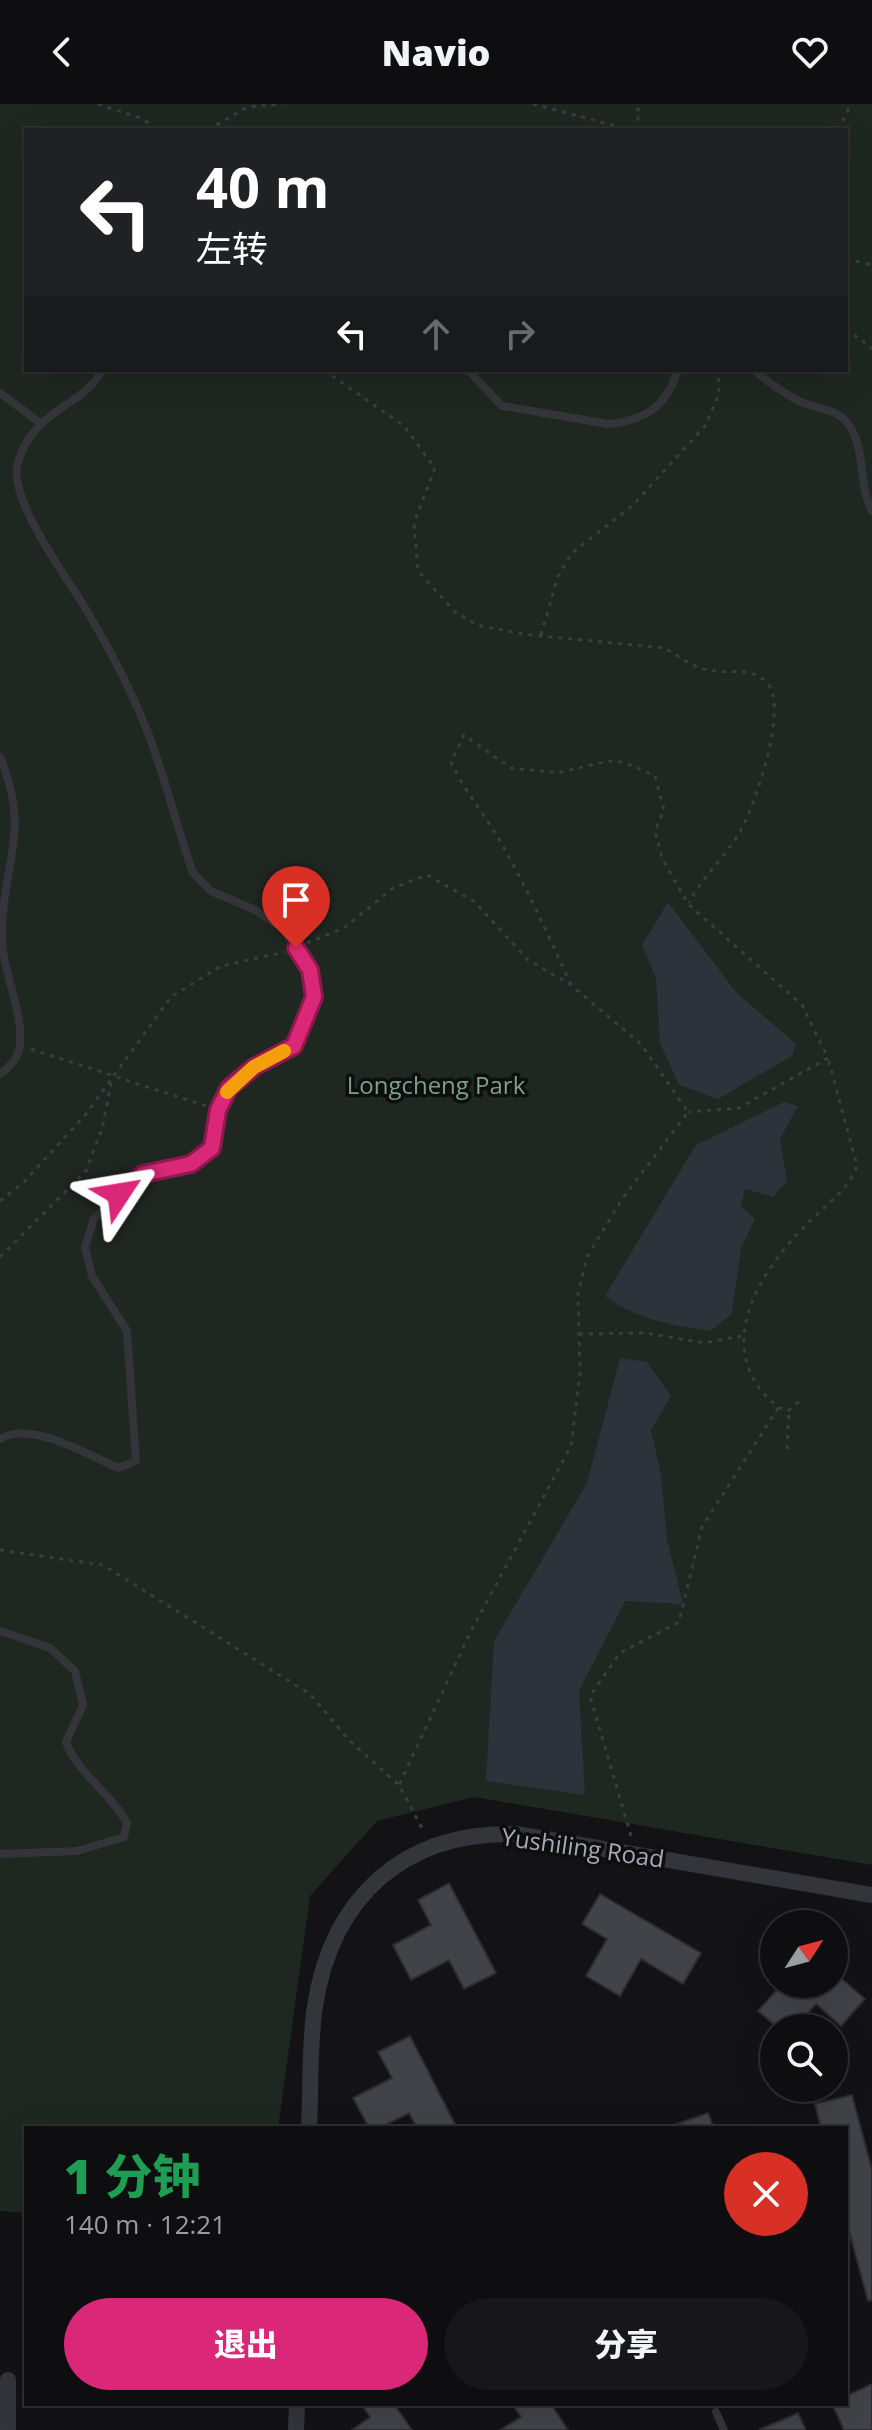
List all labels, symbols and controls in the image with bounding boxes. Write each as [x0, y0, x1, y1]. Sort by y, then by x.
text: Navio [381, 28, 491, 77]
icon: back [40, 30, 84, 74]
icon: heart [788, 30, 832, 74]
text: 40 m [196, 148, 330, 224]
icon: left [64, 160, 168, 264]
text: 左转 [196, 224, 268, 273]
icon: left [330, 312, 374, 356]
icon: ahead [414, 312, 458, 356]
icon: right [498, 312, 542, 356]
pin [262, 866, 330, 948]
icon: arrive [274, 878, 318, 922]
park label: Longcheng Park [347, 1068, 526, 1101]
position arrow [77, 1152, 161, 1236]
street label: Yushiling Road [500, 1819, 666, 1875]
north arrow [760, 1910, 848, 1998]
map controls [760, 1910, 848, 2102]
button: search [760, 2014, 848, 2102]
text: 1 分钟 [64, 2143, 201, 2208]
button: close [724, 2152, 808, 2236]
text: 140 m · 12:21 [64, 2206, 226, 2242]
button: 退出 [64, 2298, 428, 2390]
button: 分享 [444, 2298, 808, 2390]

